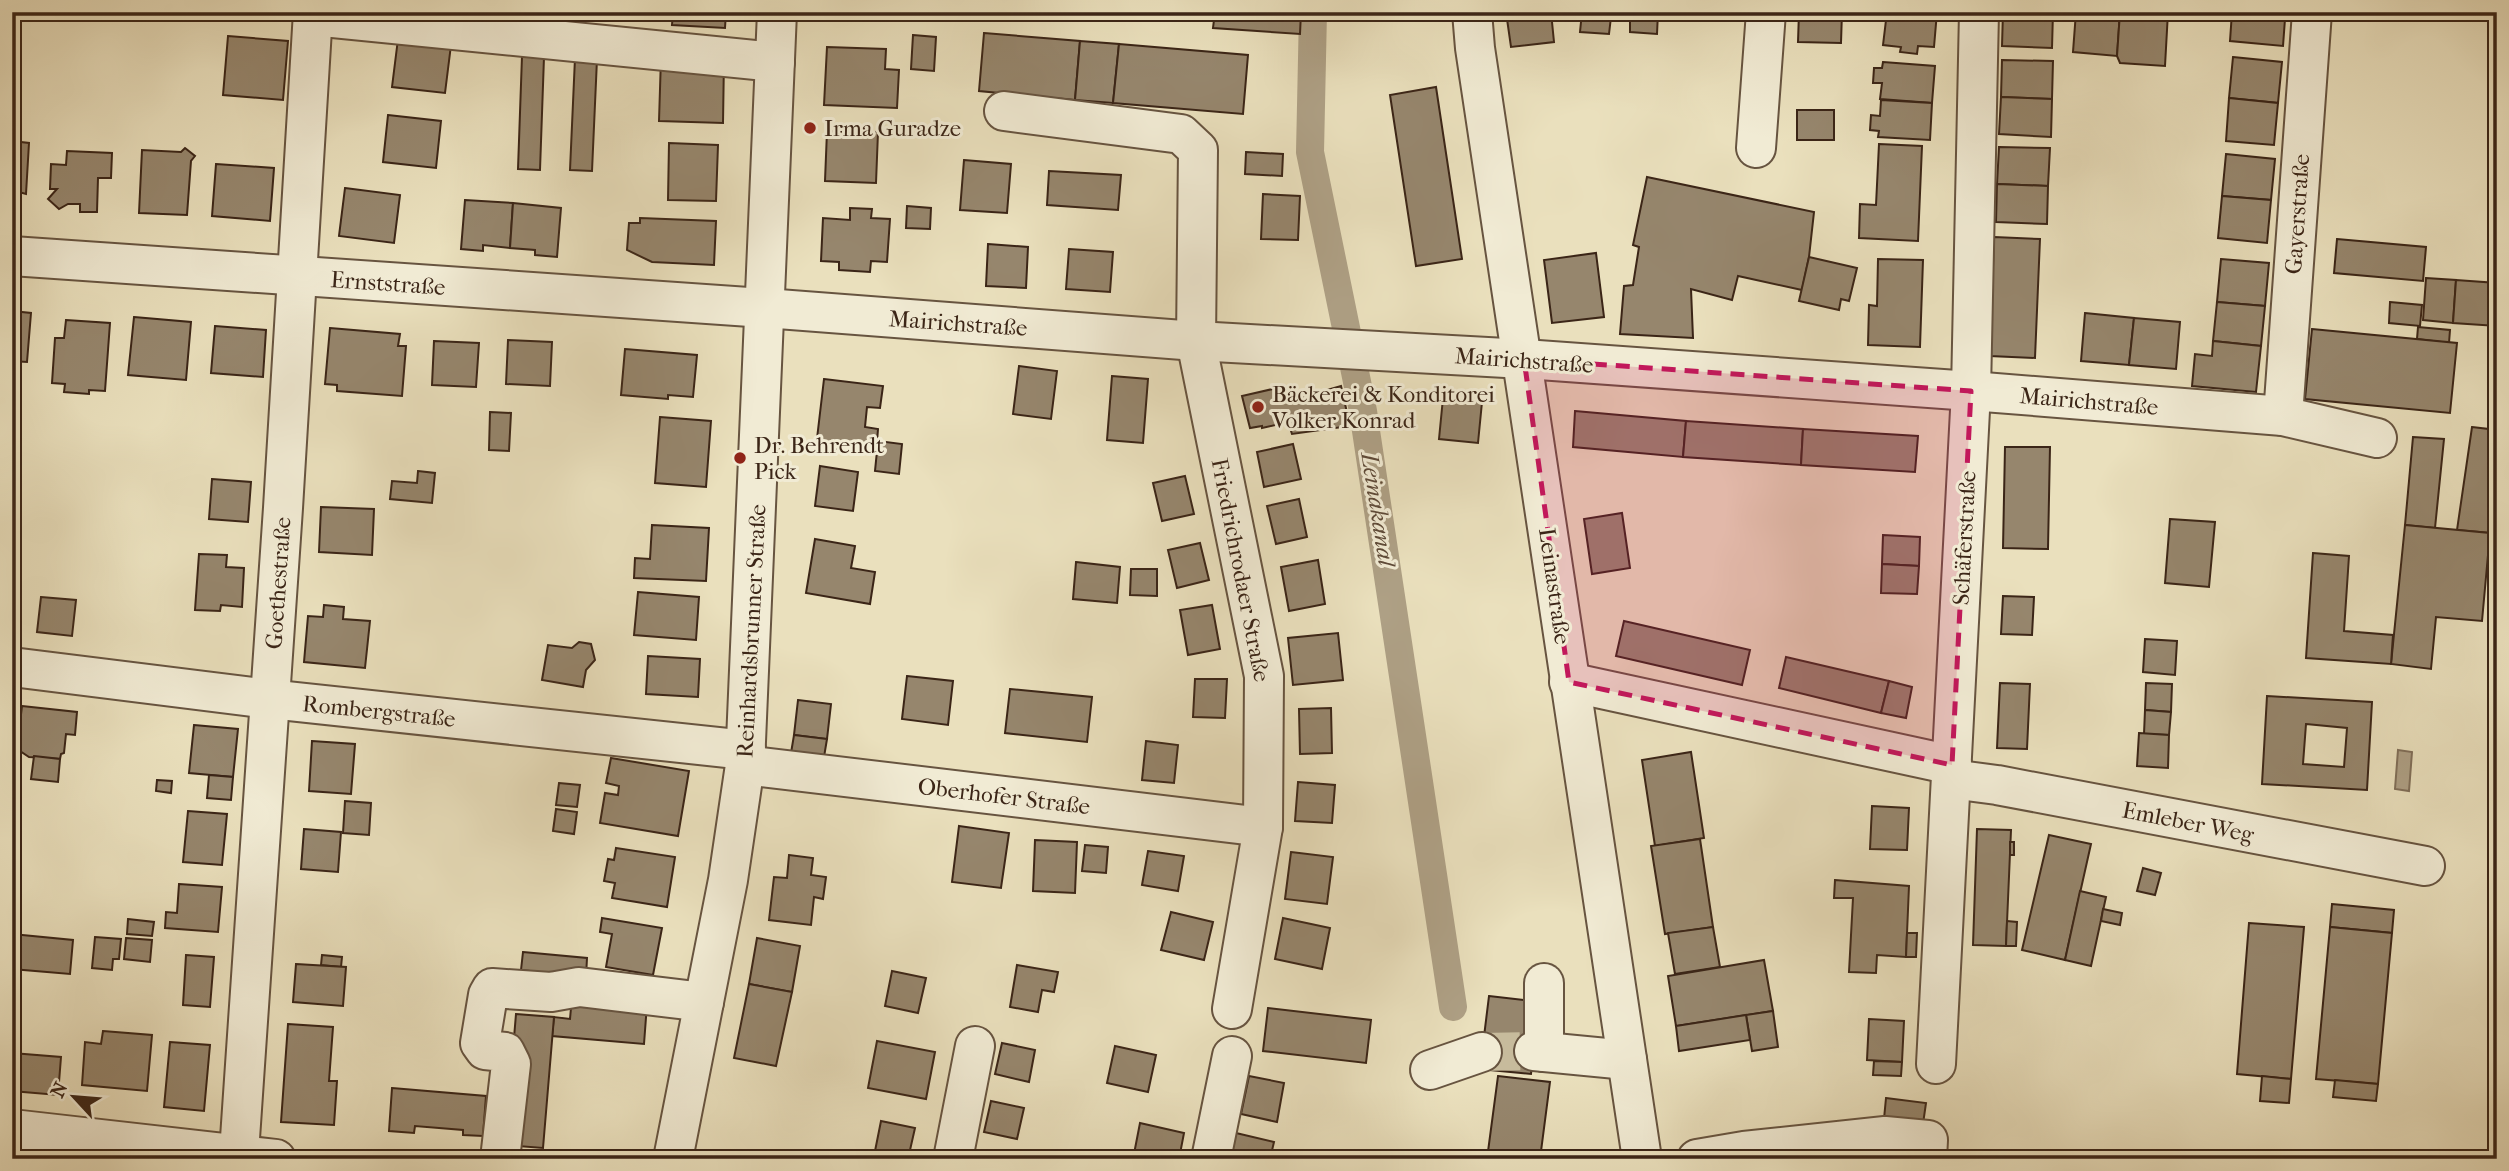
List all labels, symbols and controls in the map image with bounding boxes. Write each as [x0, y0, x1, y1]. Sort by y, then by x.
place label: Irma Guradze [824, 115, 961, 142]
marker: Irma Guradze [802, 120, 818, 136]
street label: Gayerstraße [2280, 153, 2315, 275]
street label: Ernststraße [330, 266, 446, 301]
street label: Mairichstraße [888, 305, 1028, 342]
street label: Mairichstraße [1454, 342, 1594, 379]
place label: Bäckerei & Konditorei Volker Konrad [1271, 381, 1495, 434]
street label: Mairichstraße [2019, 382, 2159, 421]
marker: Bäckerei & Konditorei Volker Konrad [1250, 399, 1266, 415]
place label: Dr. Behrendt Pick [754, 432, 884, 485]
water label: Leinakanal [1355, 448, 1401, 571]
marker: Dr. Behrendt Pick [732, 450, 748, 466]
street label: Friedrichrodaer Straße [1206, 456, 1275, 684]
street label: Schäferstraße [1947, 470, 1982, 606]
street label: Reinhardsbrunner Straße [731, 504, 772, 759]
street label: Goethestraße [260, 516, 297, 650]
street label: Leinastraße [1533, 526, 1576, 646]
street label: Rombergstraße [301, 690, 457, 733]
street label: Oberhofer Straße [916, 773, 1092, 820]
street label: Emleber Weg [2120, 796, 2257, 849]
north arrow [38, 1062, 108, 1132]
text: N [47, 1078, 73, 1101]

